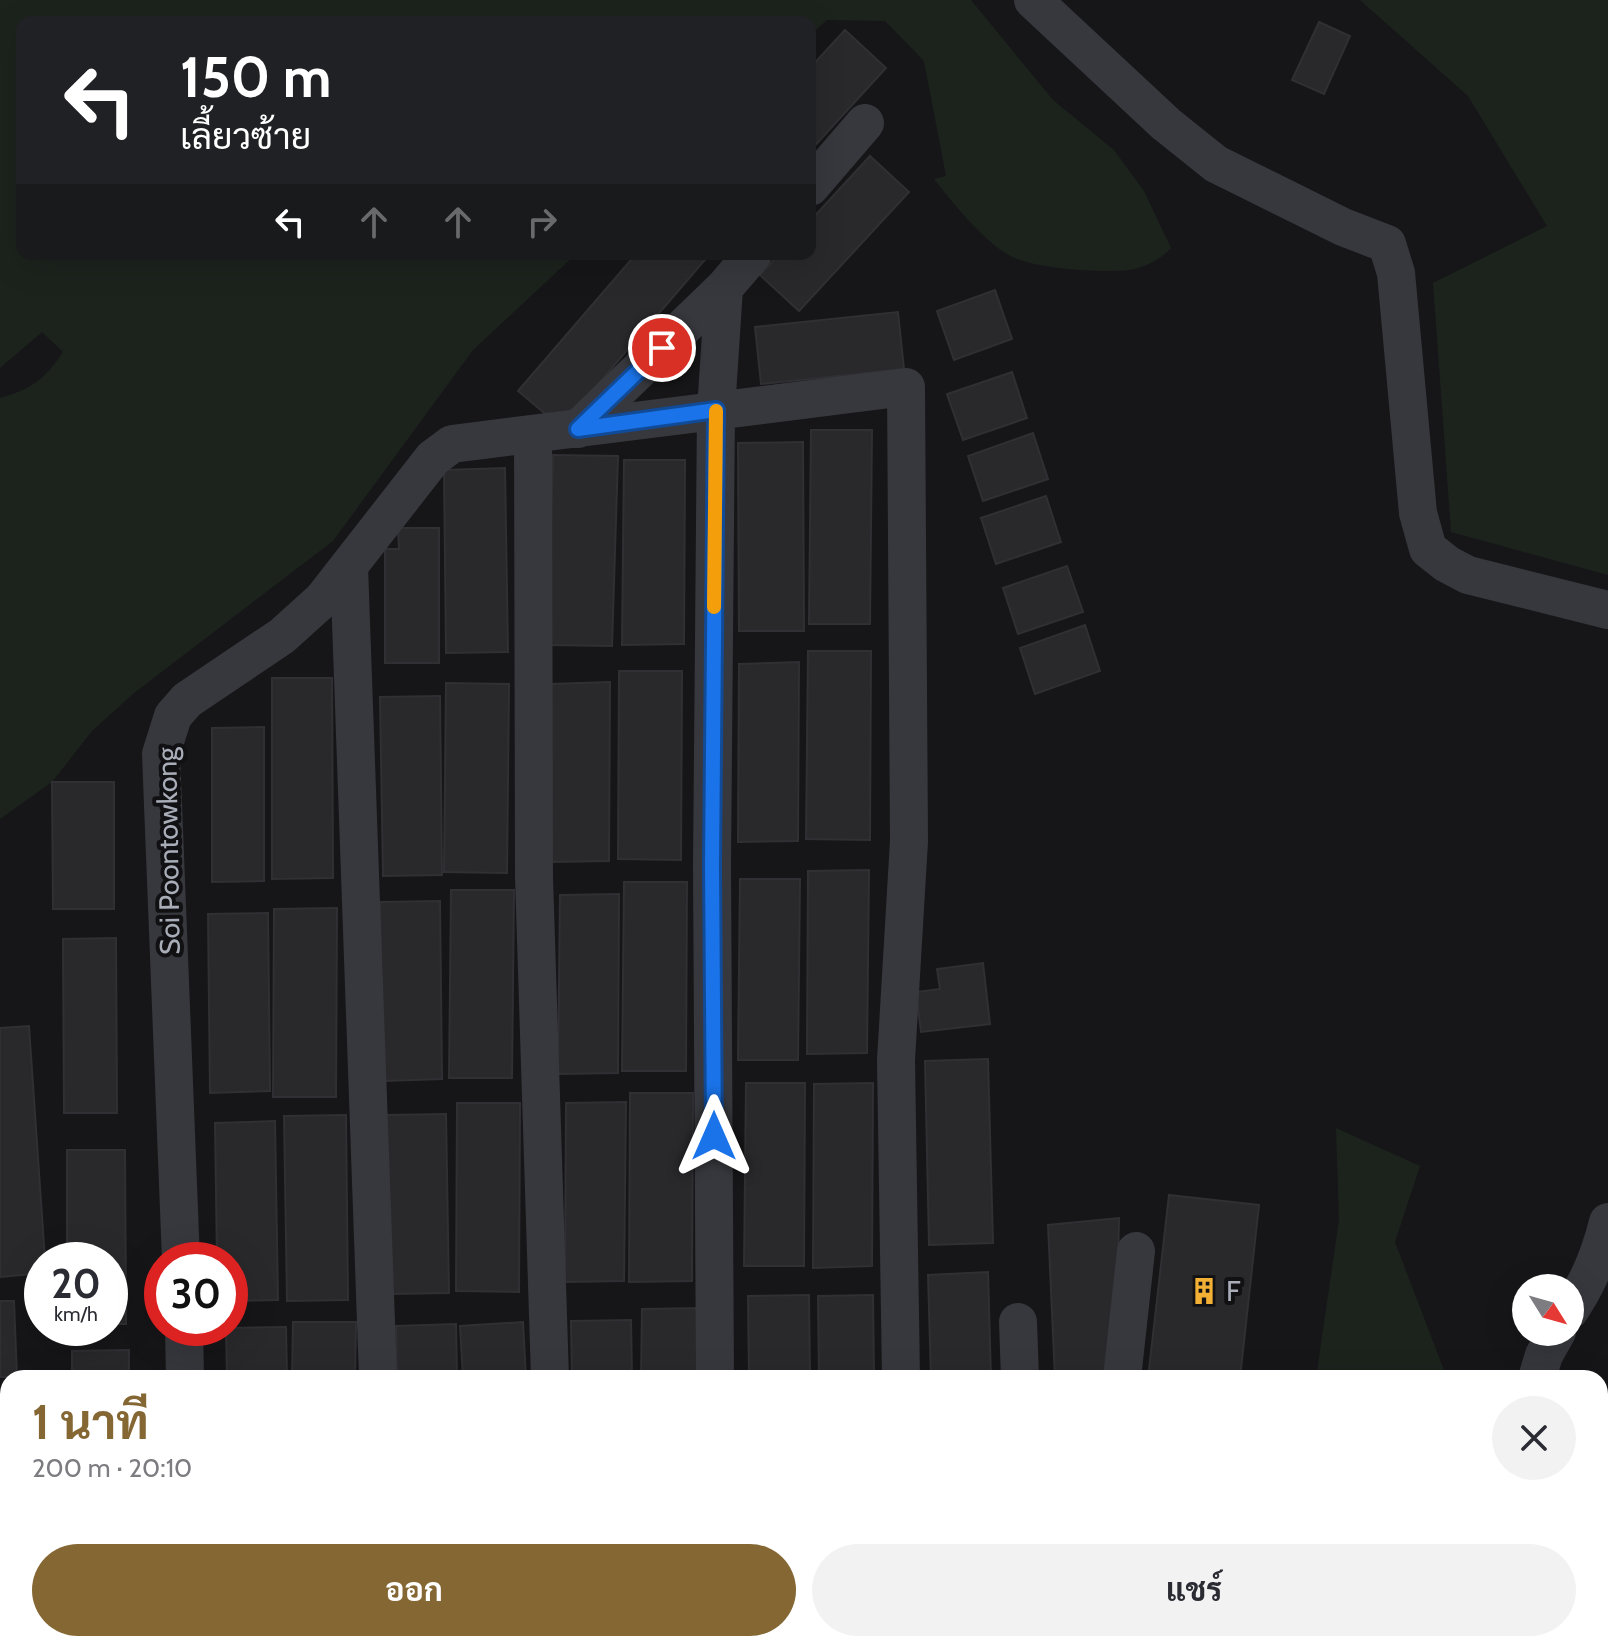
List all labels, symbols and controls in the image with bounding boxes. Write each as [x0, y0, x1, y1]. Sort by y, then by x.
text: 150 m [180, 43, 332, 111]
icon: left [48, 48, 152, 152]
text: เลี้ยวซ้าย [180, 114, 311, 158]
icon: left [268, 200, 312, 244]
icon: ahead [352, 200, 396, 244]
icon: ahead [436, 200, 480, 244]
icon: right [520, 200, 564, 244]
pin [628, 314, 696, 382]
icon: arrive [640, 326, 684, 370]
street label: Soi Poontowkong [149, 746, 187, 955]
position arrow [672, 1094, 756, 1178]
speed limit sign: 30 [144, 1242, 248, 1346]
text: 20 [51, 1259, 101, 1308]
place label: F [1226, 1274, 1241, 1308]
north arrow [1512, 1274, 1584, 1346]
map controls [1512, 1274, 1584, 1346]
building icon: F [1189, 1276, 1219, 1306]
text: km/h [54, 1302, 98, 1326]
text: 1 นาที [32, 1393, 149, 1451]
button: close [1492, 1396, 1576, 1480]
text: 200 m · 20:10 [32, 1452, 192, 1484]
button: ออก [32, 1544, 796, 1636]
button: แชร์ [812, 1544, 1576, 1636]

